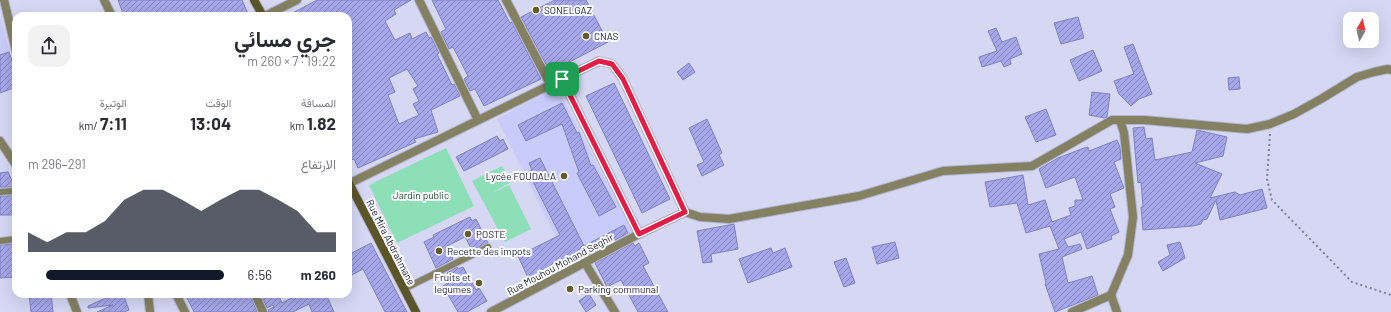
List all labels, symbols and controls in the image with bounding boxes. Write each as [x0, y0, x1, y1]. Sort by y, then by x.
place label: SONELGAZ [544, 4, 592, 16]
marker: SONELGAZ [531, 5, 541, 15]
north arrow [1343, 12, 1379, 48]
map controls [1343, 12, 1379, 48]
button: share [28, 25, 70, 67]
text: جري مسائي [234, 25, 336, 51]
place label: CNAS [594, 30, 619, 42]
marker: CNAS [581, 31, 591, 41]
text: 19:22 · 7 × 260 m [247, 53, 336, 69]
pin [545, 62, 579, 96]
icon: arrive [551, 68, 573, 90]
text: الوتيرة [100, 96, 127, 109]
text: الوقت [205, 96, 231, 109]
text: المسافة [301, 96, 336, 109]
text: 7:11 [100, 113, 127, 133]
text: 13:04 [190, 113, 231, 133]
text: 1.82 [307, 113, 336, 133]
text: /km [79, 119, 100, 132]
text: km [290, 119, 307, 132]
text: 291–296 m [28, 156, 86, 172]
text: الارتفاع [301, 156, 336, 172]
place label: Lycée FOUDALA [486, 170, 556, 182]
marker: Lycée FOUDALA [559, 171, 569, 181]
park label: Jardin public [393, 189, 449, 201]
street label: Rue Mira Abdrahmane [364, 197, 418, 287]
place label: POSTE [476, 228, 506, 240]
marker: POSTE [463, 229, 473, 239]
street label: Rue Mouhou Mohand Seghir [505, 231, 616, 297]
place label: Recette des impots [447, 245, 531, 257]
marker: Recette des impots [434, 246, 444, 256]
text: 6:56 [248, 267, 272, 283]
text: 260 m [301, 267, 336, 283]
place label: Fruits et legumes [434, 271, 471, 295]
marker: Fruits et legumes [474, 278, 484, 288]
place label: Parking communal [578, 283, 658, 295]
marker: Parking communal [565, 284, 575, 294]

